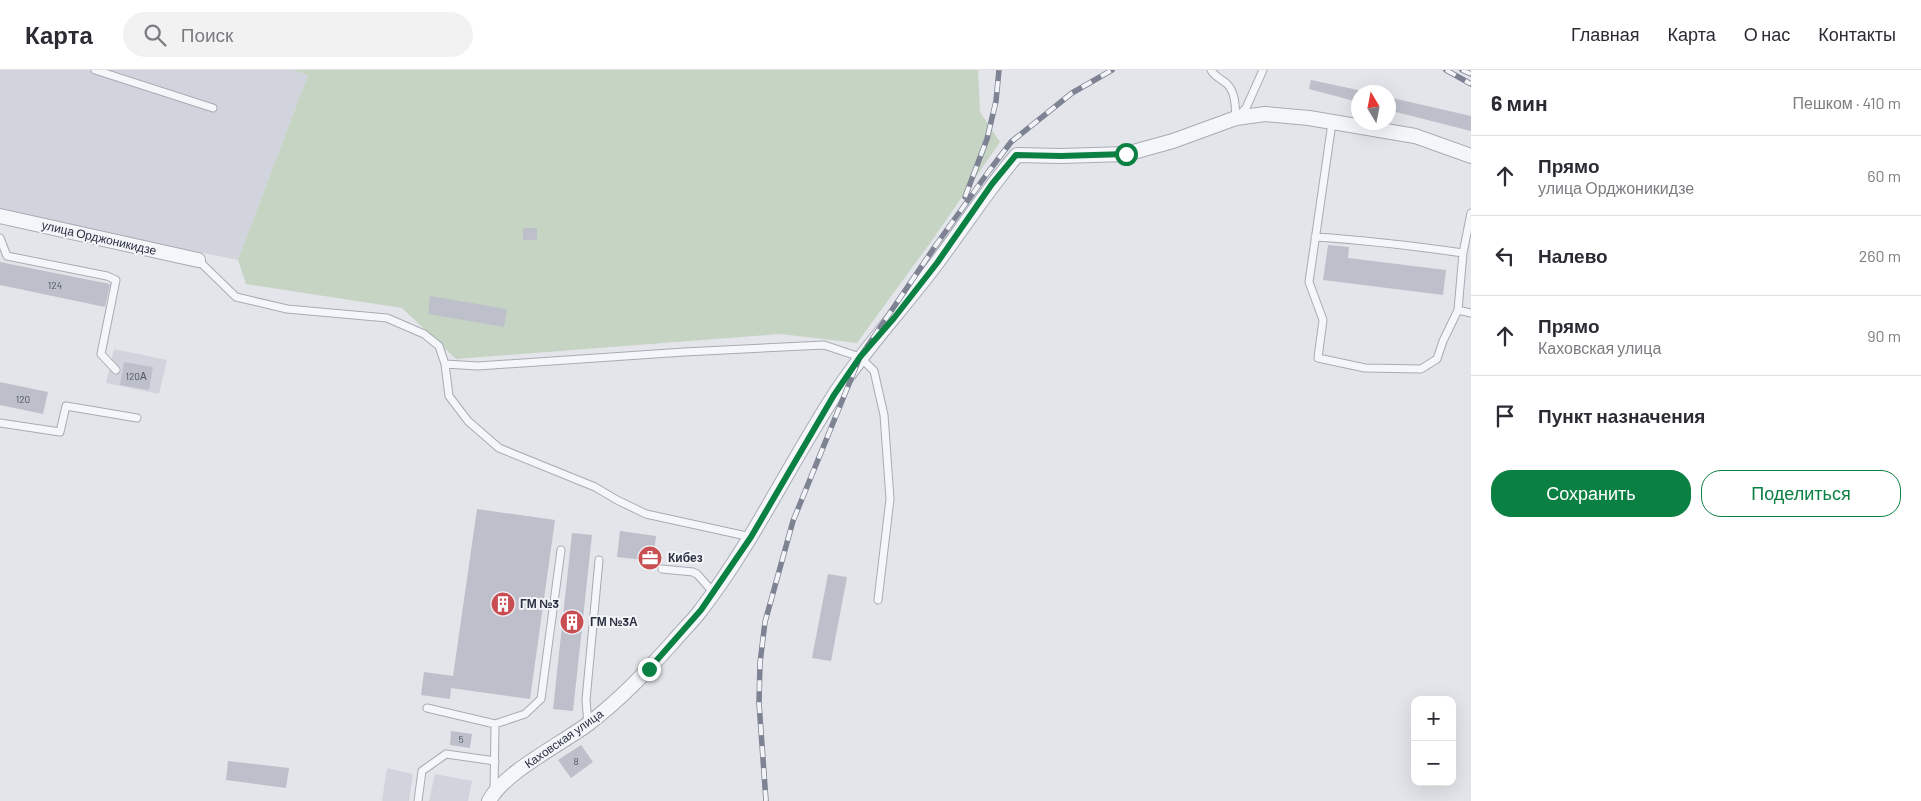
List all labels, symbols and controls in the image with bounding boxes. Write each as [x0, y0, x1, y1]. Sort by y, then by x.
search box [123, 12, 473, 57]
text: Карта [25, 20, 93, 49]
icon: search [141, 21, 169, 49]
text: Поиск [181, 23, 233, 46]
text: Главная [1571, 23, 1640, 45]
text: Карта [1668, 23, 1716, 45]
text: О нас [1744, 23, 1790, 45]
text: Контакты [1818, 23, 1896, 45]
north arrow [1351, 85, 1396, 130]
text: 6 мин [1491, 90, 1548, 115]
text: Пешком · 410 m [1793, 93, 1901, 112]
route start [1115, 143, 1138, 166]
text: Прямо [1538, 154, 1600, 177]
icon: ahead [1491, 162, 1519, 190]
text: 60 m [1867, 166, 1901, 185]
text: улица Орджоникидзе [1538, 178, 1694, 197]
street label: улица Орджоникидзе [40, 217, 158, 258]
icon: left [1491, 242, 1519, 270]
text: Налево [1538, 244, 1608, 267]
text: 260 m [1859, 246, 1901, 265]
house number: 124 [48, 279, 62, 291]
text: Прямо [1538, 314, 1600, 337]
icon: ahead [1491, 322, 1519, 350]
text: 90 m [1867, 326, 1901, 345]
text: Каховская улица [1538, 338, 1661, 357]
house number: 120А [125, 370, 147, 382]
house number: 120 [16, 393, 30, 405]
icon: arrive [1491, 402, 1519, 430]
text: Пункт назначения [1538, 404, 1705, 427]
button: Сохранить [1491, 470, 1691, 517]
button: Поделиться [1701, 470, 1901, 517]
office icon: Кибез [637, 545, 663, 571]
place label: Кибез [668, 550, 703, 564]
building icon: ГМ №3 [490, 591, 516, 617]
place label: ГМ №3 [520, 596, 559, 610]
building icon: ГМ №3А [559, 609, 585, 635]
place label: ГМ №3А [590, 614, 638, 628]
route end [638, 658, 661, 681]
map controls [1411, 696, 1456, 786]
button: + [1411, 696, 1456, 741]
street label: Каховская улица [522, 706, 606, 771]
house number: 5 [458, 733, 464, 745]
button: − [1411, 741, 1456, 786]
house number: 8 [573, 755, 579, 767]

